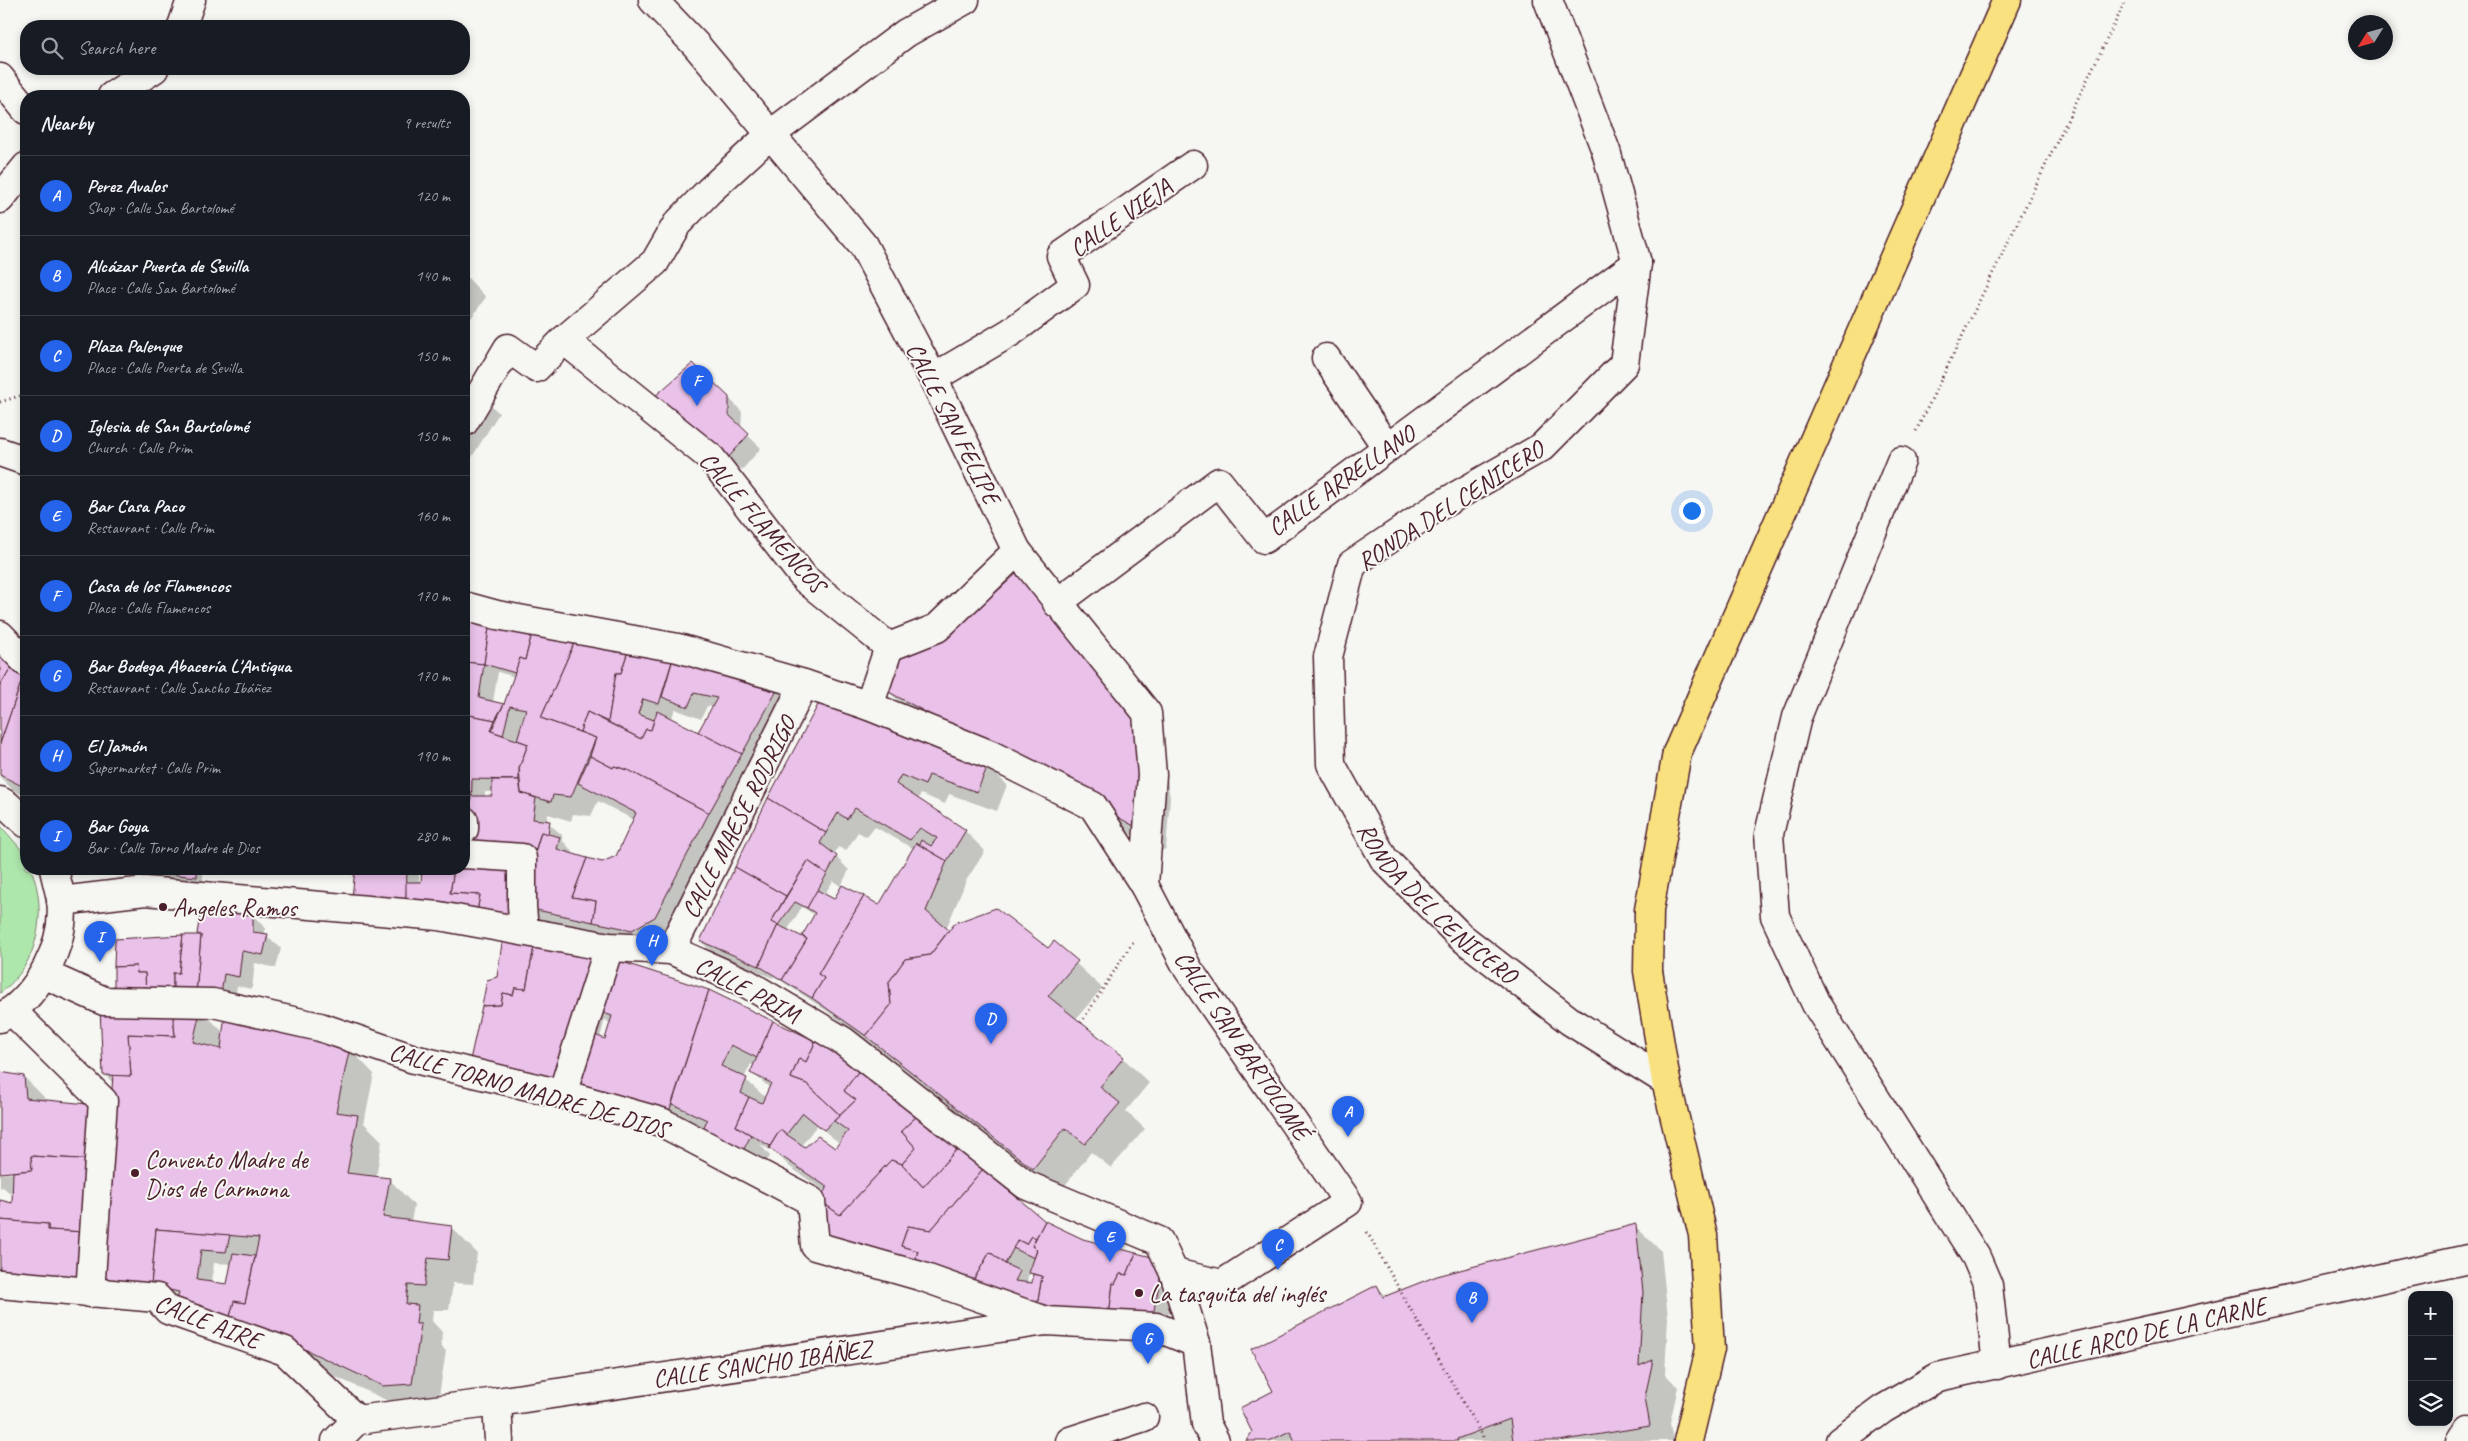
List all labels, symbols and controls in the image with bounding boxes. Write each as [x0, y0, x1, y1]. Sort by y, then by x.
north arrow [2348, 15, 2393, 60]
search box [20, 20, 470, 75]
icon: search [38, 34, 66, 62]
text: Search here [78, 36, 155, 60]
text: Nearby [40, 110, 93, 136]
text: 9 results [403, 113, 450, 133]
street label: CALLE VIEJA [1063, 171, 1178, 265]
text: Perez Avalos [87, 174, 167, 198]
text: A [52, 186, 60, 206]
text: 120 m [416, 186, 450, 206]
text: Shop · Calle San Bartolomé [87, 198, 234, 218]
text: Alcázar Puerta de Sevilla [87, 254, 248, 278]
text: B [52, 266, 60, 286]
text: 140 m [416, 266, 450, 286]
text: Place · Calle San Bartolomé [87, 278, 235, 298]
text: Plaza Palenque [87, 334, 181, 358]
street label: CALLE SAN FELIPE [899, 337, 1009, 513]
text: C [52, 346, 60, 366]
text: 150 m [416, 346, 450, 366]
text: Place · Calle Puerta de Sevilla [87, 358, 243, 378]
pin: F [681, 365, 713, 406]
text: Iglesia de San Bartolomé [87, 414, 248, 438]
street label: CALLE ARRELLANO [1262, 417, 1424, 544]
text: D [51, 426, 61, 446]
text: 150 m [416, 426, 450, 446]
street label: RONDA DEL CENICERO [1351, 432, 1552, 578]
text: Church · Calle Prim [87, 438, 192, 458]
street label: CALLE FLAMENCOS [692, 445, 835, 603]
text: Bar Casa Paco [87, 494, 184, 518]
your location [1679, 498, 1705, 524]
text: E [52, 506, 60, 526]
text: 160 m [416, 506, 450, 526]
text: Restaurant · Calle Prim [87, 518, 214, 538]
text: Casa de los Flamencos [87, 574, 230, 598]
text: F [52, 586, 60, 606]
text: 170 m [416, 586, 450, 606]
text: Place · Calle Flamencos [87, 598, 210, 618]
text: Bar Bodega Abacería L'Antiqua [87, 654, 291, 678]
text: G [52, 666, 60, 686]
text: 170 m [416, 666, 450, 686]
text: Restaurant · Calle Sancho Ibáñez [87, 678, 271, 698]
street label: CALLE MAESE RODRIGO [674, 709, 805, 924]
text: El Jamón [87, 734, 146, 758]
text: H [51, 746, 61, 766]
text: 190 m [416, 746, 450, 766]
text: Supermarket · Calle Prim [87, 758, 220, 778]
text: Bar Goya [87, 814, 148, 838]
street label: RONDA DEL CENICERO [1350, 817, 1525, 993]
text: I [53, 826, 59, 846]
text: 280 m [416, 826, 450, 846]
text: Bar · Calle Torno Madre de Dios [87, 838, 260, 858]
place label: Angeles Ramos [173, 892, 299, 924]
marker: Angeles Ramos [157, 901, 169, 913]
pin: I [84, 921, 116, 962]
pin: H [636, 925, 668, 966]
street label: CALLE SAN BARTOLOMÉ [1167, 945, 1319, 1149]
street label: CALLE PRIM [690, 949, 806, 1031]
pin: D [975, 1003, 1007, 1044]
street label: CALLE TORNO MADRE DE DIOS [386, 1036, 676, 1147]
pin: A [1332, 1096, 1364, 1137]
place label: Convento Madre de Dios de Carmona [145, 1144, 309, 1205]
marker: Convento Madre de Dios de Carmona [129, 1167, 141, 1179]
pin: E [1094, 1221, 1126, 1262]
pin: C [1262, 1229, 1294, 1270]
place label: La tasquita del inglés [1149, 1278, 1328, 1310]
pin: B [1456, 1282, 1488, 1323]
street label: CALLE AIRE [150, 1287, 268, 1358]
marker: La tasquita del inglés [1133, 1287, 1145, 1299]
street label: CALLE ARCO DE LA CARNE [2023, 1289, 2273, 1376]
map controls [2408, 1291, 2453, 1426]
button: + [2408, 1291, 2453, 1336]
pin: G [1132, 1323, 1164, 1364]
street label: CALLE SANCHO IBÁÑEZ [651, 1332, 877, 1395]
button: − [2408, 1336, 2453, 1381]
button: layers [2408, 1381, 2453, 1426]

